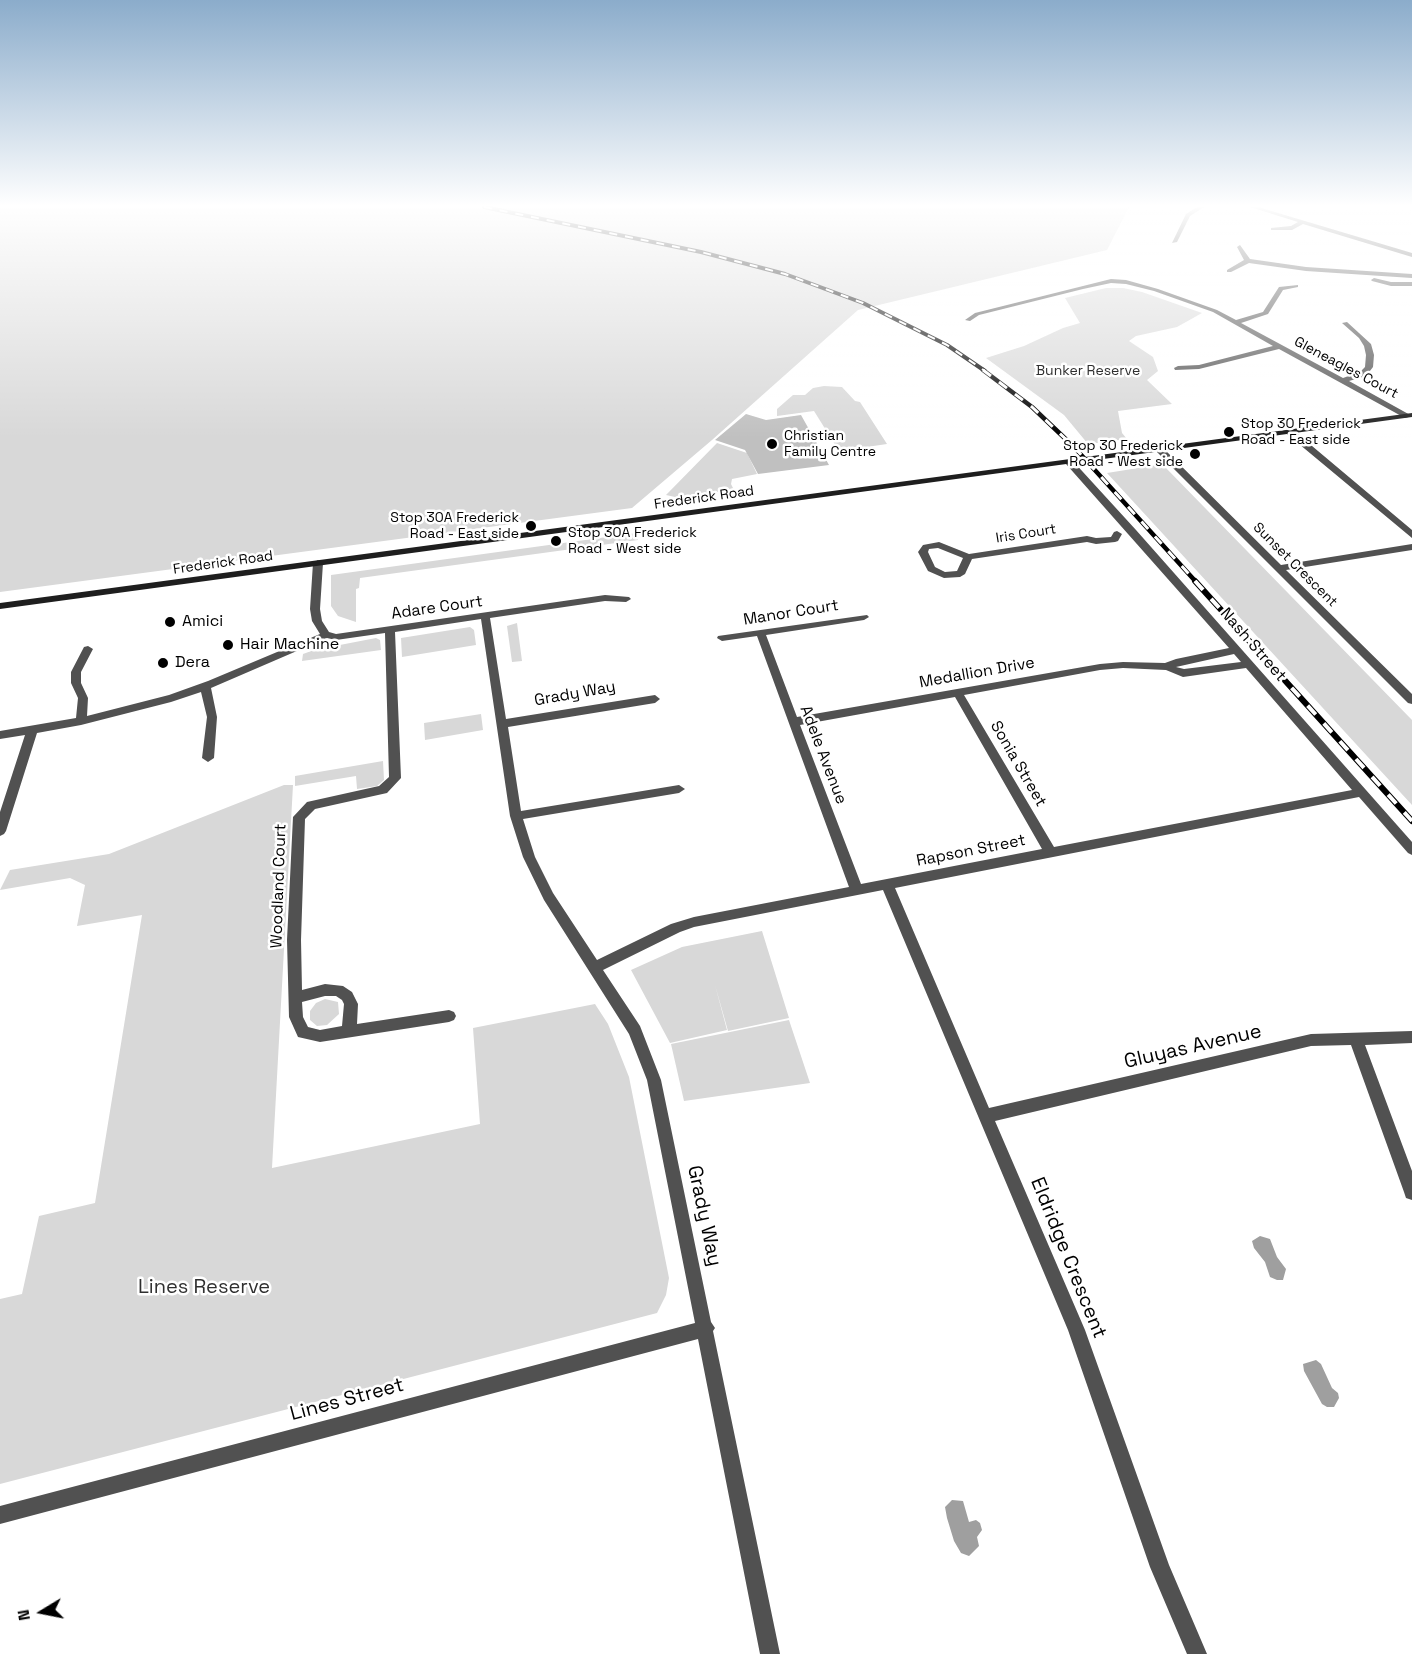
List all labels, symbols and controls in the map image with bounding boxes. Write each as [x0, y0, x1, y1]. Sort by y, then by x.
street label: Gleneagles Court [1291, 334, 1401, 402]
park label: Bunker Reserve [1036, 363, 1140, 379]
place label: Stop 30 Frederick Road - East side [1241, 416, 1361, 448]
marker: Stop 30 Frederick Road - East side [1222, 425, 1236, 439]
place label: Christian Family Centre [784, 428, 876, 460]
marker: Christian Family Centre [765, 437, 779, 451]
place label: Stop 30 Frederick Road - West side [1063, 438, 1183, 470]
marker: Stop 30 Frederick Road - West side [1188, 447, 1202, 461]
street label: Frederick Road [653, 483, 755, 513]
place label: Stop 30A Frederick Road - East side [390, 510, 519, 542]
marker: Stop 30A Frederick Road - East side [524, 519, 538, 533]
street label: Sunset Crescent [1249, 519, 1341, 611]
street label: Iris Court [995, 521, 1057, 547]
place label: Stop 30A Frederick Road - West side [568, 525, 697, 558]
marker: Stop 30A Frederick Road - West side [549, 534, 563, 548]
street label: Frederick Road [172, 548, 274, 578]
street label: Adare Court [390, 592, 484, 624]
street label: Manor Court [742, 596, 840, 630]
street label: Nash Street [1216, 604, 1290, 686]
place label: Amici [182, 612, 223, 632]
marker: Amici [163, 615, 177, 629]
place label: Hair Machine [240, 635, 339, 655]
marker: Hair Machine [221, 638, 235, 652]
place label: Dera [175, 653, 210, 673]
street label: Medallion Drive [918, 653, 1036, 693]
marker: Dera [156, 656, 170, 670]
street label: Grady Way [533, 677, 617, 711]
street label: Adele Avenue [795, 703, 851, 807]
street label: Sonia Street [986, 718, 1050, 810]
street label: Woodland Court [267, 823, 291, 949]
street label: Rapson Street [915, 831, 1027, 871]
street label: Gluyas Avenue [1122, 1020, 1264, 1074]
street label: Grady Way [682, 1163, 726, 1269]
street label: Eldridge Crescent [1025, 1174, 1111, 1342]
park label: Lines Reserve [138, 1276, 270, 1300]
street label: Lines Street [288, 1373, 406, 1427]
north arrow [12, 1582, 72, 1642]
text: N [13, 1608, 35, 1622]

